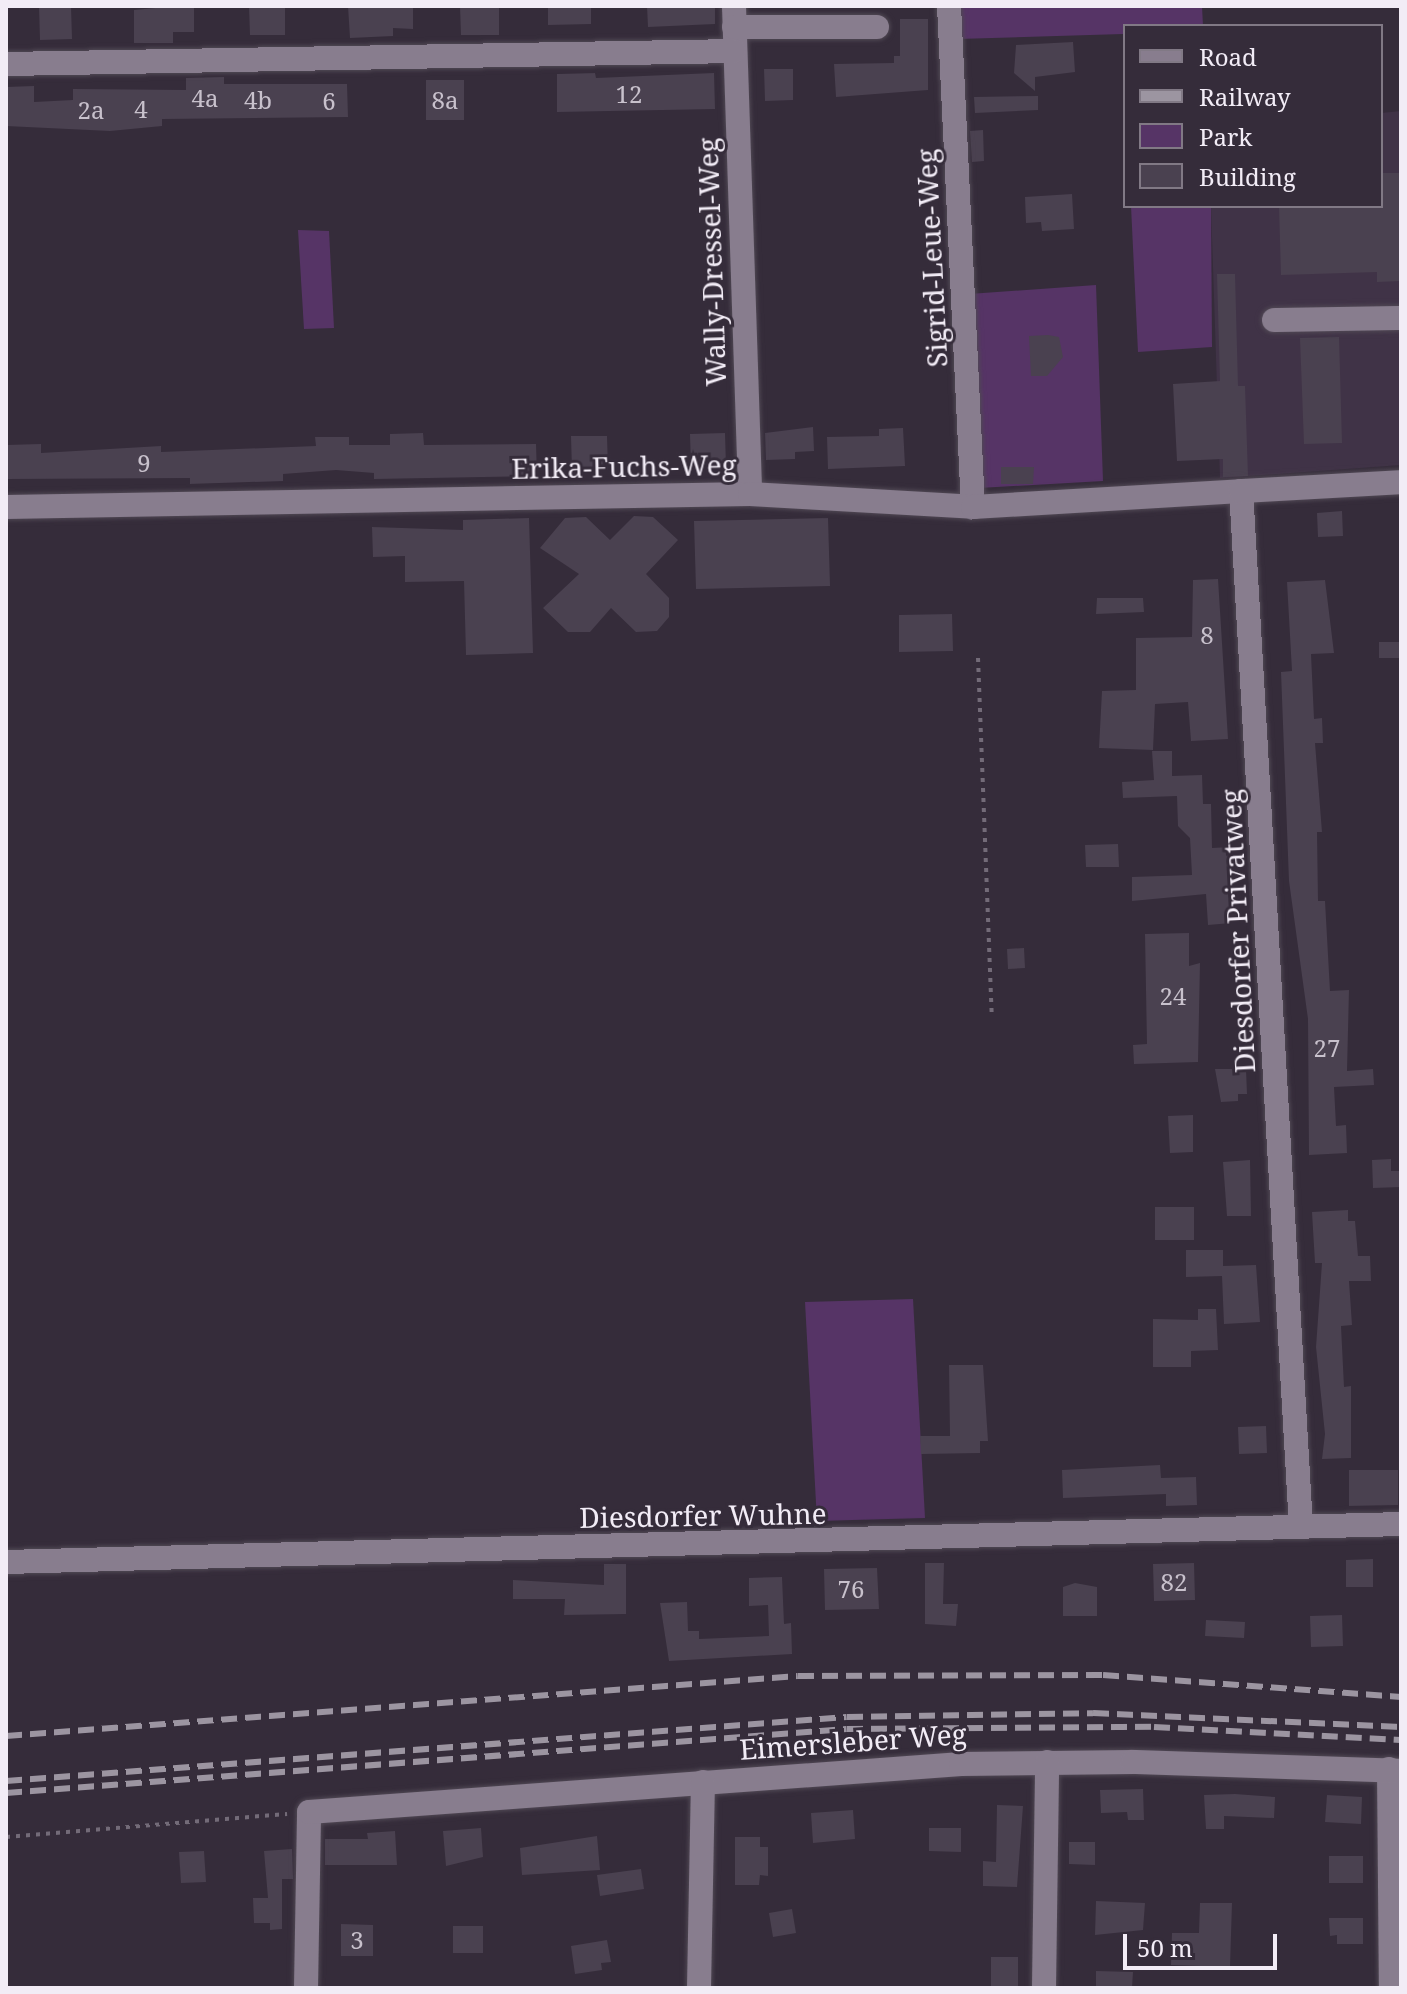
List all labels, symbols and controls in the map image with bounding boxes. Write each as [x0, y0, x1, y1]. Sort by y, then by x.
legend [1123, 24, 1383, 208]
text: Road [1199, 40, 1257, 73]
house number: 12 [616, 80, 642, 108]
text: Railway [1199, 80, 1291, 113]
house number: 4a [192, 84, 218, 112]
house number: 4b [244, 86, 272, 114]
house number: 8a [432, 86, 458, 114]
house number: 6 [322, 87, 336, 115]
house number: 4 [134, 95, 148, 123]
house number: 2a [78, 96, 104, 124]
text: Park [1199, 120, 1252, 153]
street label: Wally-Dressel-Weg [690, 137, 732, 387]
street label: Sigrid-Leue-Weg [908, 148, 954, 368]
text: Building [1199, 160, 1296, 193]
street label: Erika-Fuchs-Weg [511, 447, 737, 485]
house number: 9 [137, 449, 151, 477]
house number: 8 [1200, 621, 1214, 649]
street label: Diesdorfer Privatweg [1213, 788, 1261, 1074]
house number: 24 [1160, 982, 1186, 1010]
house number: 27 [1314, 1034, 1340, 1062]
street label: Diesdorfer Wuhne [579, 1496, 827, 1534]
house number: 82 [1161, 1568, 1187, 1596]
house number: 76 [838, 1575, 864, 1603]
street label: Eimersleber Weg [738, 1716, 968, 1766]
scale bar [1127, 1918, 1281, 1968]
house number: 3 [350, 1926, 364, 1954]
text: 50 m [1137, 1931, 1193, 1964]

